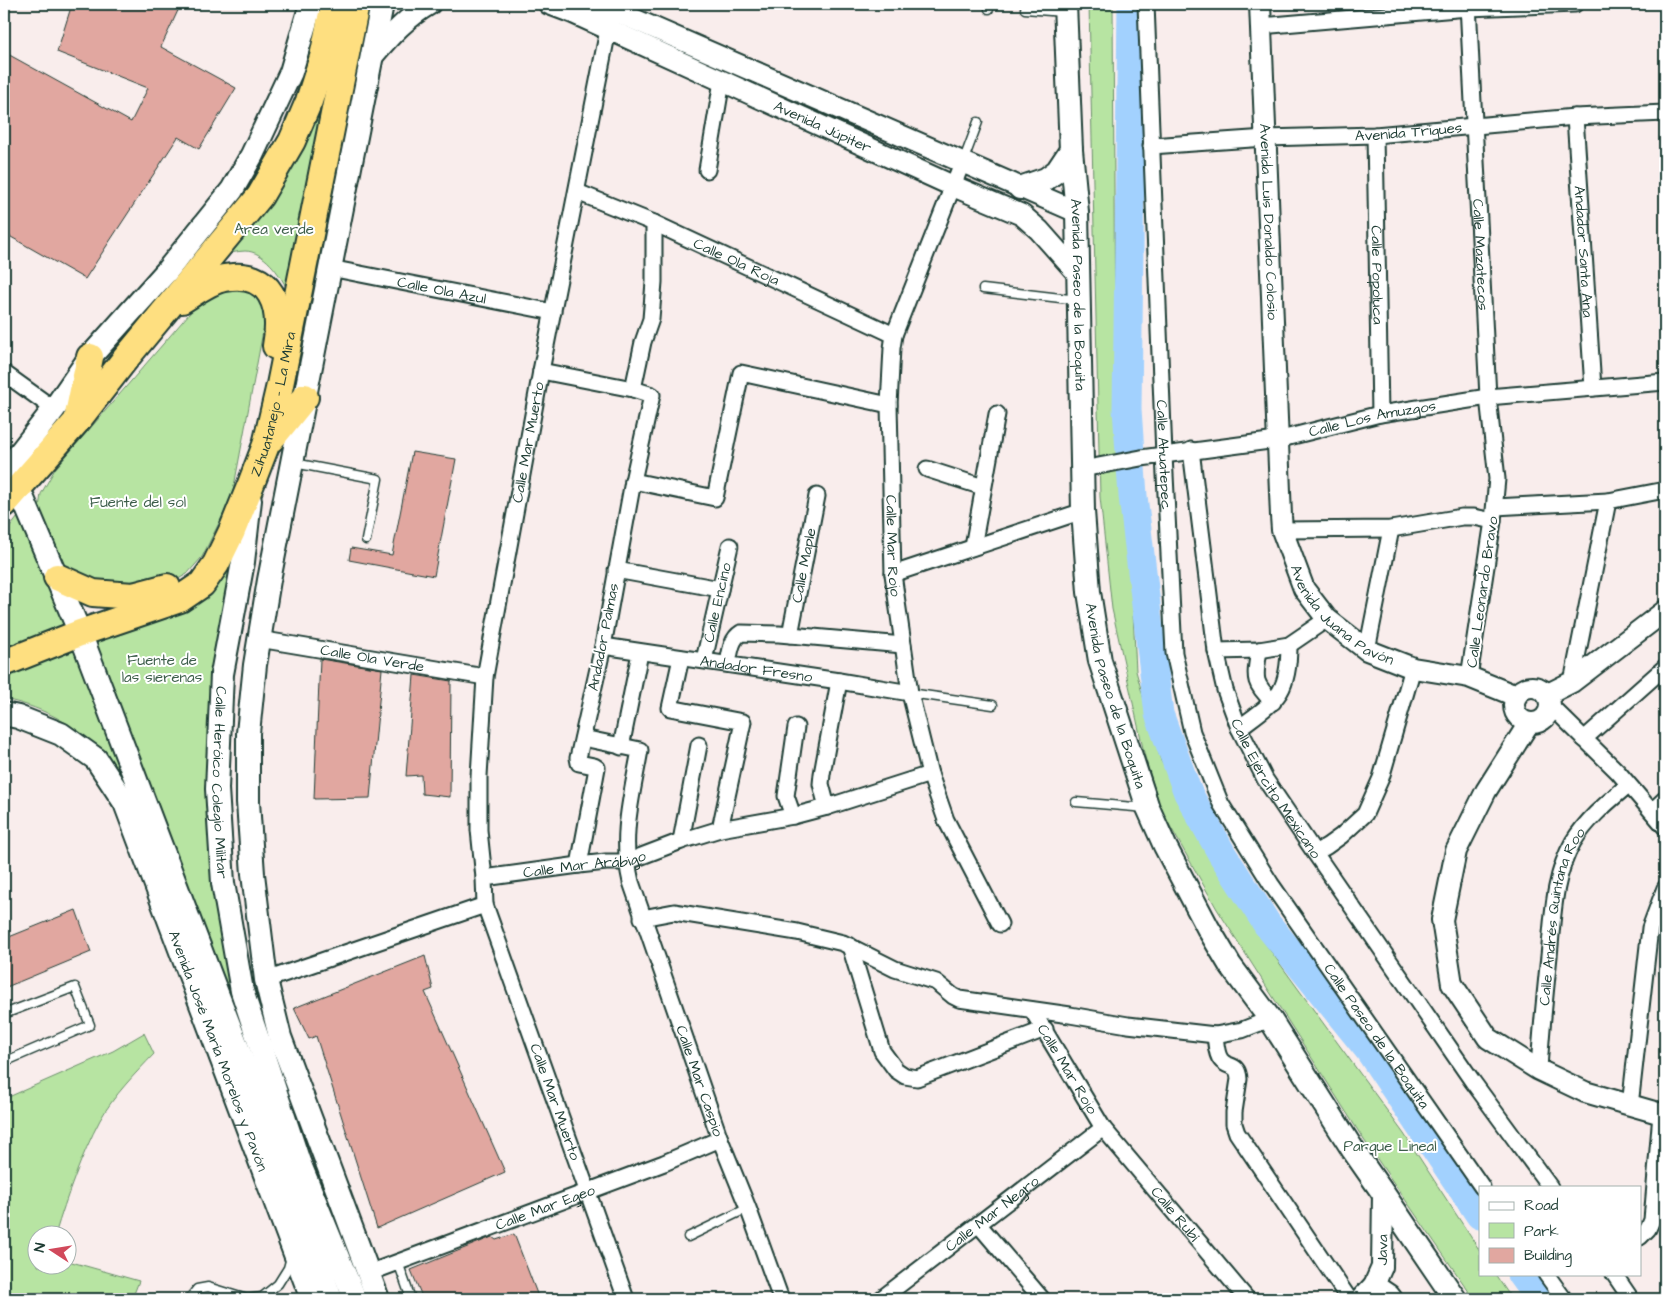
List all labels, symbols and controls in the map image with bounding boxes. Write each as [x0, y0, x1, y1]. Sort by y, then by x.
street label: Avenida Júpiter [770, 96, 875, 159]
street label: Avenida Triques [1355, 117, 1464, 147]
street label: Avenida Luis Donaldo Colosio [1254, 123, 1283, 321]
street label: Andador Santa Ana [1569, 185, 1598, 319]
street label: Avenida Paseo de la Boquita [1065, 198, 1091, 391]
street label: Calle Mazatecos [1467, 198, 1494, 312]
park label: Area verde [234, 219, 314, 240]
street label: Calle Popoluca [1366, 225, 1388, 325]
street label: Calle Ola Roja [690, 233, 783, 291]
street label: Calle Ola Azul [395, 272, 488, 310]
street label: Zihuatanejo - La Mira [245, 330, 301, 480]
street label: Calle Mar Muerto [507, 380, 550, 505]
street label: Calle Los Amuzgos [1307, 395, 1438, 443]
street label: Calle Ahuatepec [1151, 399, 1177, 510]
park label: Fuente del sol [90, 492, 186, 513]
street label: Calle Mar Rojo [880, 495, 906, 599]
street label: Calle Leonardo Bravo [1461, 515, 1504, 669]
street label: Calle Maple [786, 526, 822, 605]
street label: Calle Encino [698, 560, 737, 645]
street label: Avenida Juana Pavón [1285, 562, 1397, 671]
street label: Andador Palmas [583, 581, 624, 693]
street label: Avenida Paseo de la Boquita [1080, 601, 1151, 792]
street label: Calle Ola Verde [319, 640, 426, 678]
park label: Fuente de las sierenas [122, 650, 203, 688]
street label: Andador Fresno [699, 651, 814, 688]
street label: Calle Heróico Colegio Militar [206, 686, 233, 879]
street label: Calle Ejército Mexicano [1225, 716, 1326, 863]
street label: Calle Andrés Quintana Roo [1534, 823, 1591, 1006]
street label: Calle Mar Arábigo [522, 845, 650, 884]
street label: Avenida José María Morelos y Pavón [163, 928, 273, 1175]
street label: Calle Paseo de la Boquita [1319, 960, 1435, 1114]
street label: Calle Mar Rojo [1032, 1020, 1103, 1119]
street label: Calle Mar Caspio [670, 1023, 729, 1140]
street label: Calle Mar Muerto [524, 1041, 586, 1164]
park label: Parque Lineal [1343, 1136, 1437, 1157]
street label: Calle Mar Negro [941, 1171, 1044, 1257]
street label: Calle Mar Egeo [493, 1179, 599, 1236]
street label: Calle Rubí [1146, 1182, 1205, 1247]
legend [1479, 1186, 1642, 1276]
text: Road [1524, 1195, 1559, 1216]
text: Park [1524, 1221, 1559, 1242]
north arrow [28, 1226, 78, 1276]
street label: Java [1372, 1234, 1393, 1265]
text: N [30, 1241, 51, 1254]
text: Building [1524, 1245, 1572, 1267]

